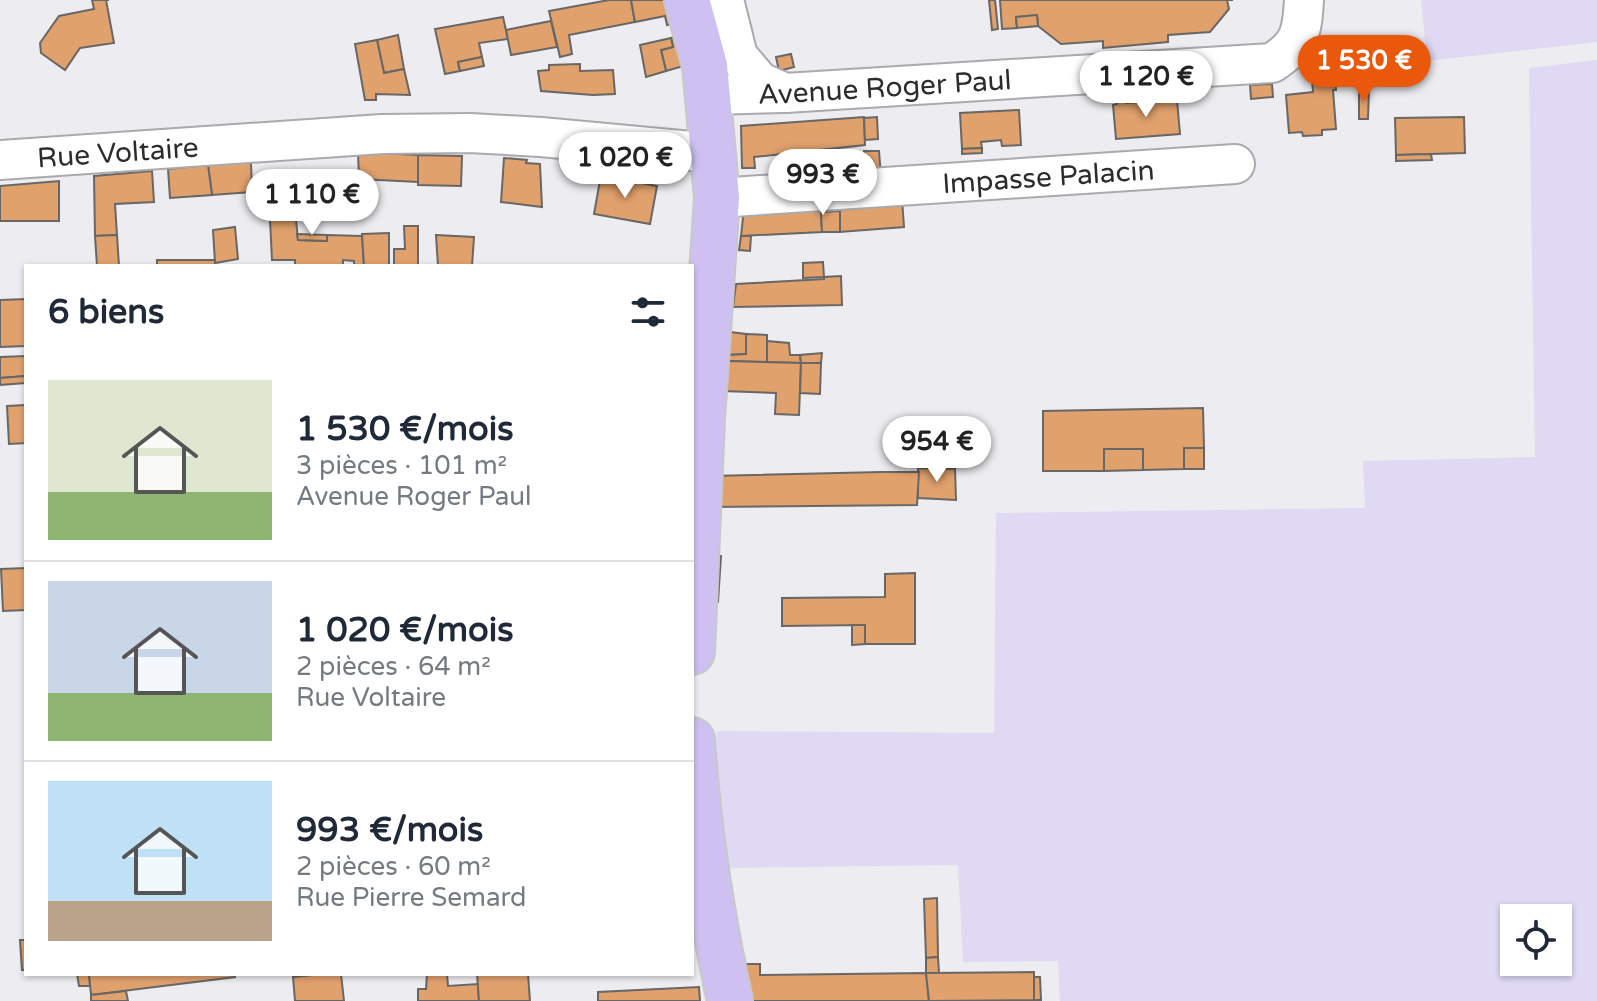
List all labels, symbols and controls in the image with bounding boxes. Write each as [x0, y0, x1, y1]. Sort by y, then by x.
pin: 1 530 € [1290, 35, 1438, 103]
text: 1 530 € [1316, 45, 1412, 76]
pin: 1 120 € [1072, 51, 1220, 119]
text: 1 120 € [1098, 61, 1194, 92]
street label: Avenue Roger Paul [758, 63, 1013, 112]
street label: Rue Voltaire [36, 131, 200, 175]
pin: 1 020 € [551, 132, 699, 200]
text: 1 020 € [577, 142, 673, 173]
pin: 993 € [767, 149, 879, 217]
street label: Impasse Palacin [941, 153, 1155, 201]
text: 993 € [786, 159, 860, 190]
pin: 1 110 € [238, 169, 386, 237]
text: 1 110 € [264, 179, 360, 210]
icon: filters [626, 290, 670, 334]
text: 6 biens [48, 292, 164, 333]
text: 1 530 €/mois [296, 409, 514, 450]
icon: home [112, 412, 208, 508]
pin: 954 € [881, 416, 993, 484]
text: 954 € [900, 426, 974, 457]
text: 3 pièces · 101 m² [296, 450, 507, 481]
text: Avenue Roger Paul [296, 481, 532, 512]
text: 1 020 €/mois [296, 610, 514, 651]
icon: home [112, 613, 208, 709]
text: 2 pièces · 64 m² [296, 651, 491, 682]
text: Rue Voltaire [296, 682, 446, 713]
text: 993 €/mois [296, 810, 483, 851]
icon: home [112, 813, 208, 909]
text: 2 pièces · 60 m² [296, 851, 491, 882]
text: Rue Pierre Semard [296, 882, 526, 913]
map controls [1500, 904, 1572, 976]
button: locate [1500, 904, 1572, 976]

